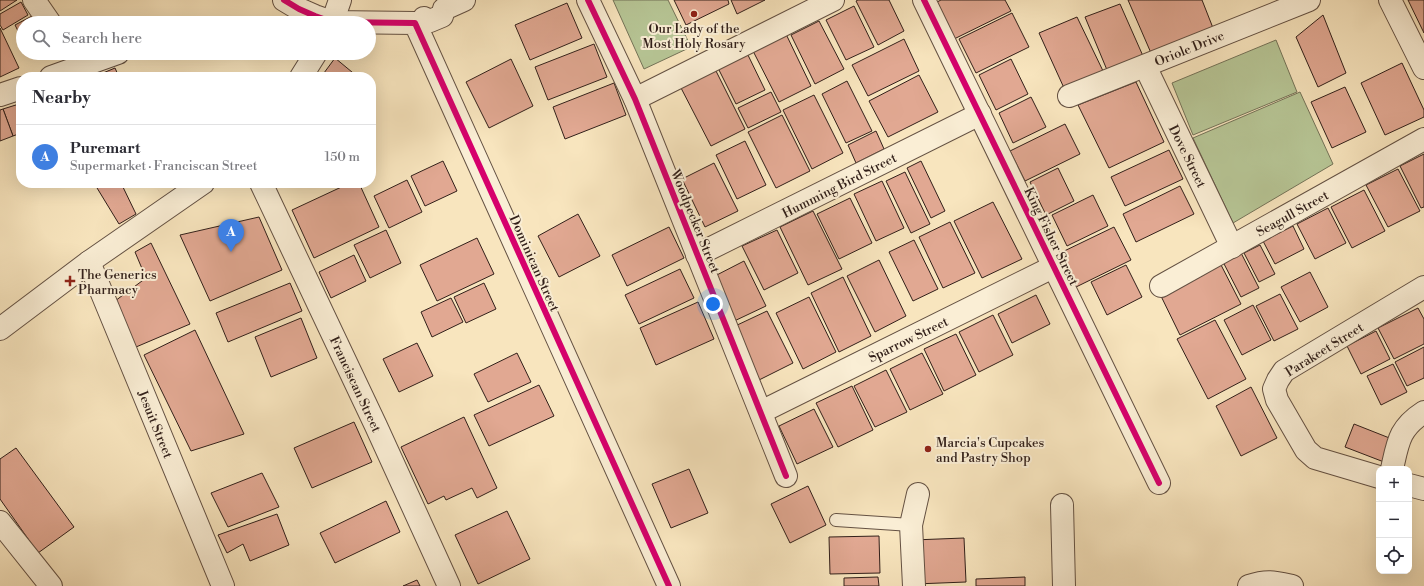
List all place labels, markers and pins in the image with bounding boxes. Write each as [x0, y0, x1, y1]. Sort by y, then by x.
marker: Our Lady of the Most Holy Rosary [689, 9, 699, 19]
place label: Our Lady of the Most Holy Rosary [642, 21, 746, 52]
pin: A [218, 219, 244, 252]
place label: The Generics Pharmacy [78, 267, 157, 298]
marker: The Generics Pharmacy [65, 276, 75, 286]
place label: Marcia's Cupcakes and Pastry Shop [936, 435, 1044, 466]
marker: Marcia's Cupcakes and Pastry Shop [923, 444, 933, 454]

